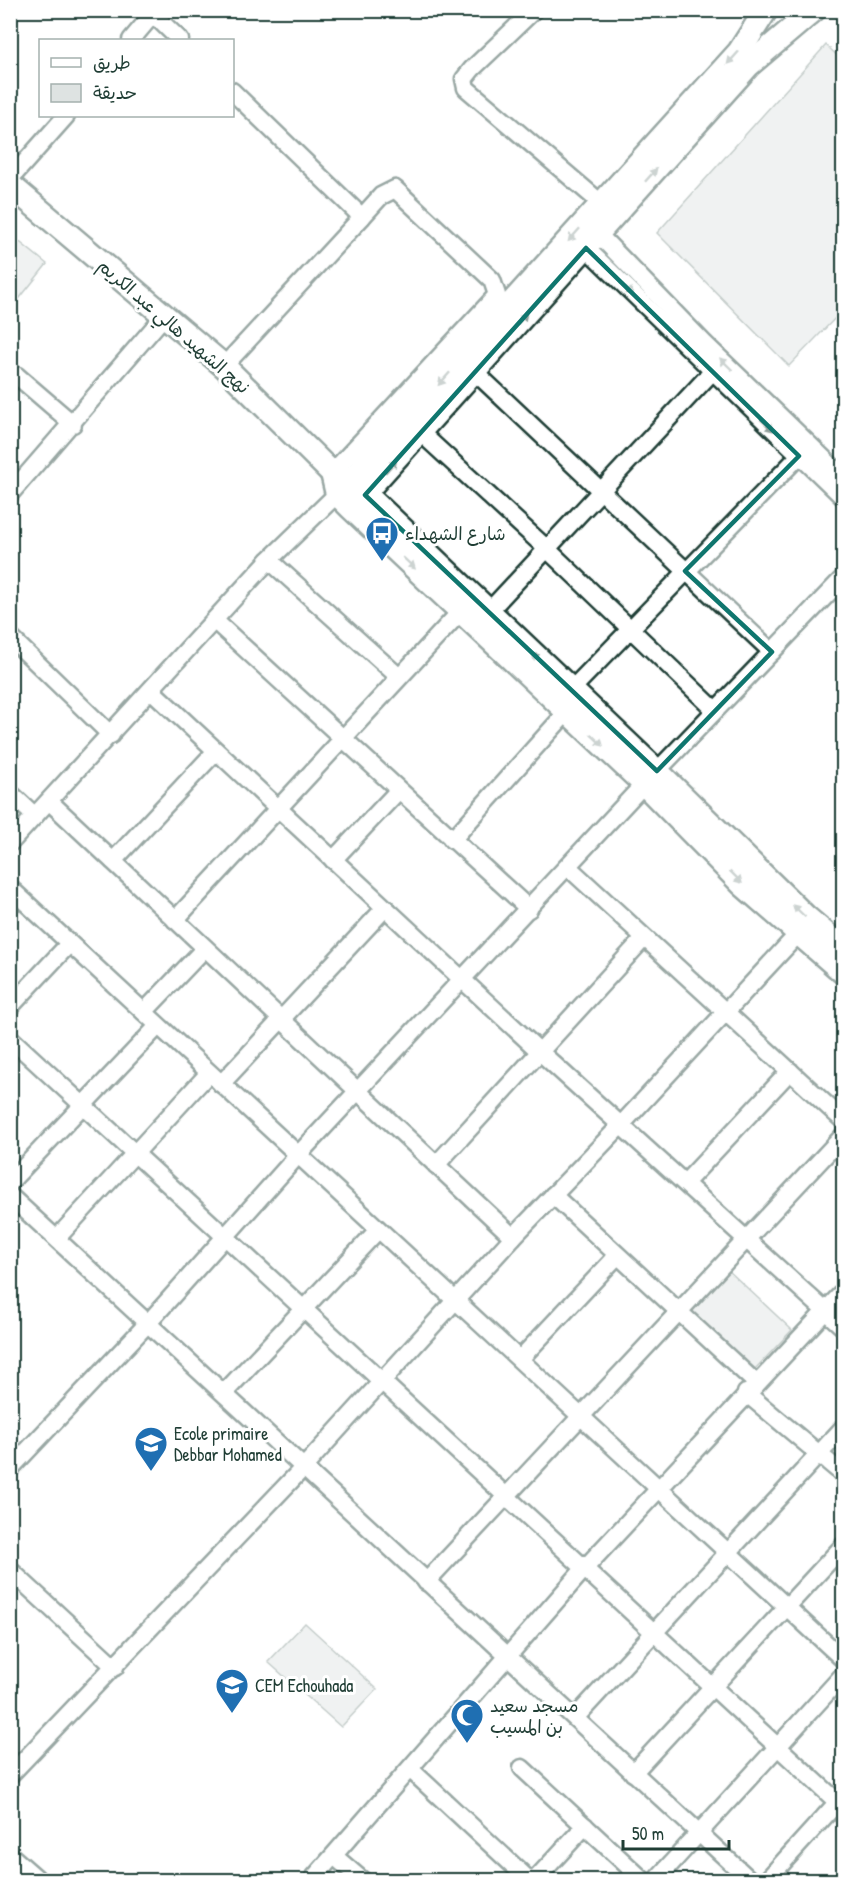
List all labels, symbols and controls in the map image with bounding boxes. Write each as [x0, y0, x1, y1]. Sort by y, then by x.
legend [39, 39, 234, 117]
text: طريق [93, 50, 131, 75]
one-way arrow [726, 51, 740, 66]
text: حديقة [93, 80, 137, 105]
one-way arrow [644, 168, 657, 183]
one-way arrow [567, 227, 581, 242]
street label: نهج الشهيد هالي عبد الكريم [90, 253, 255, 402]
one-way arrow [620, 282, 634, 296]
one-way arrow [514, 313, 528, 328]
one-way arrow [720, 358, 734, 372]
one-way arrow [437, 372, 451, 387]
one-way arrow [760, 418, 774, 432]
one-way arrow [384, 459, 397, 474]
bus stop icon: شارع الشهداء [364, 515, 400, 562]
place label: شارع الشهداء [405, 521, 506, 546]
one-way arrow [402, 556, 417, 570]
one-way arrow [531, 652, 546, 666]
one-way arrow [589, 733, 604, 746]
one-way arrow [728, 870, 742, 884]
one-way arrow [792, 904, 807, 918]
place label: Ecole primaire Debbar Mohamed [174, 1421, 282, 1467]
school or university icon: Ecole primaire Debbar Mohamed [133, 1425, 169, 1472]
school or university icon: CEM Echouhada [214, 1667, 250, 1714]
place label: CEM Echouhada [255, 1673, 353, 1698]
place label: مسجد سعيد بن المسيب [490, 1693, 578, 1739]
mosque icon: مسجد سعيد بن المسيب [449, 1697, 485, 1744]
scale bar [623, 1813, 730, 1851]
text: 50 m [632, 1821, 664, 1846]

